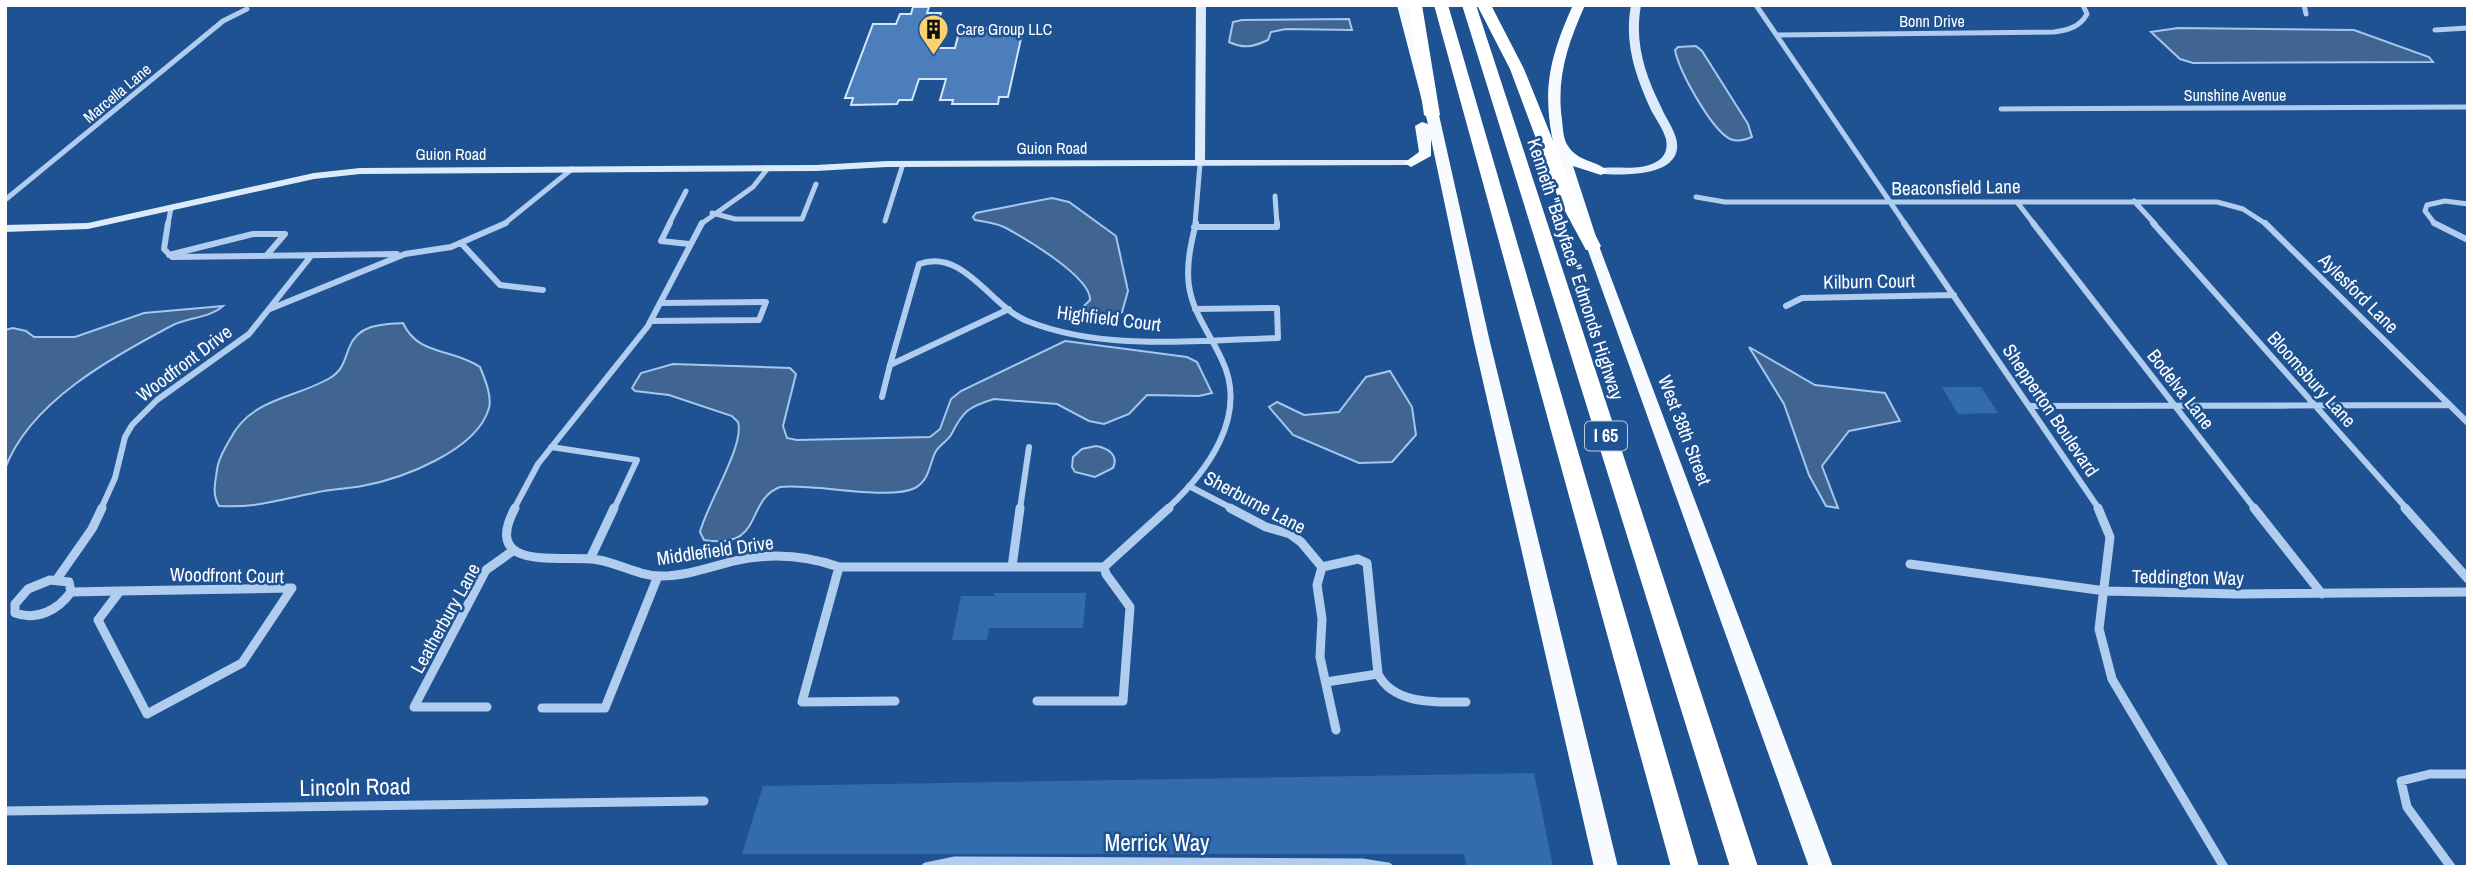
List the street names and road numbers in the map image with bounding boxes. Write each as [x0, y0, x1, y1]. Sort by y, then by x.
street label: Bonn Drive [1899, 10, 1965, 32]
street label: Marcella Lane [78, 58, 156, 128]
street label: Sunshine Avenue [2184, 84, 2286, 106]
street label: Kenneth "Babyface" Edmonds Highway [1521, 135, 1631, 403]
street label: Guion Road [1017, 137, 1087, 159]
street label: Guion Road [416, 143, 486, 165]
street label: Beaconsfield Lane [1891, 173, 2021, 201]
street label: Aylesford Lane [2312, 246, 2405, 339]
street label: Kilburn Court [1823, 267, 1916, 295]
street label: Highfield Court [1055, 299, 1163, 337]
street label: Woodfront Drive [131, 319, 237, 407]
street label: Bloomsbury Lane [2262, 325, 2362, 433]
street label: Shepperton Boulevard [1997, 338, 2105, 482]
street label: Bodelva Lane [2141, 343, 2221, 435]
street label: West 38th Street [1652, 371, 1718, 489]
road number: I 65 [1585, 422, 1627, 450]
street label: Sherburne Lane [1200, 464, 1310, 540]
street label: Middlefield Drive [655, 529, 775, 571]
street label: Leatherbury Lane [404, 558, 486, 678]
street label: Woodfront Court [170, 561, 285, 589]
street label: Teddington Way [2132, 563, 2244, 591]
street label: Lincoln Road [299, 770, 411, 803]
street label: Merrick Way [1104, 827, 1210, 858]

